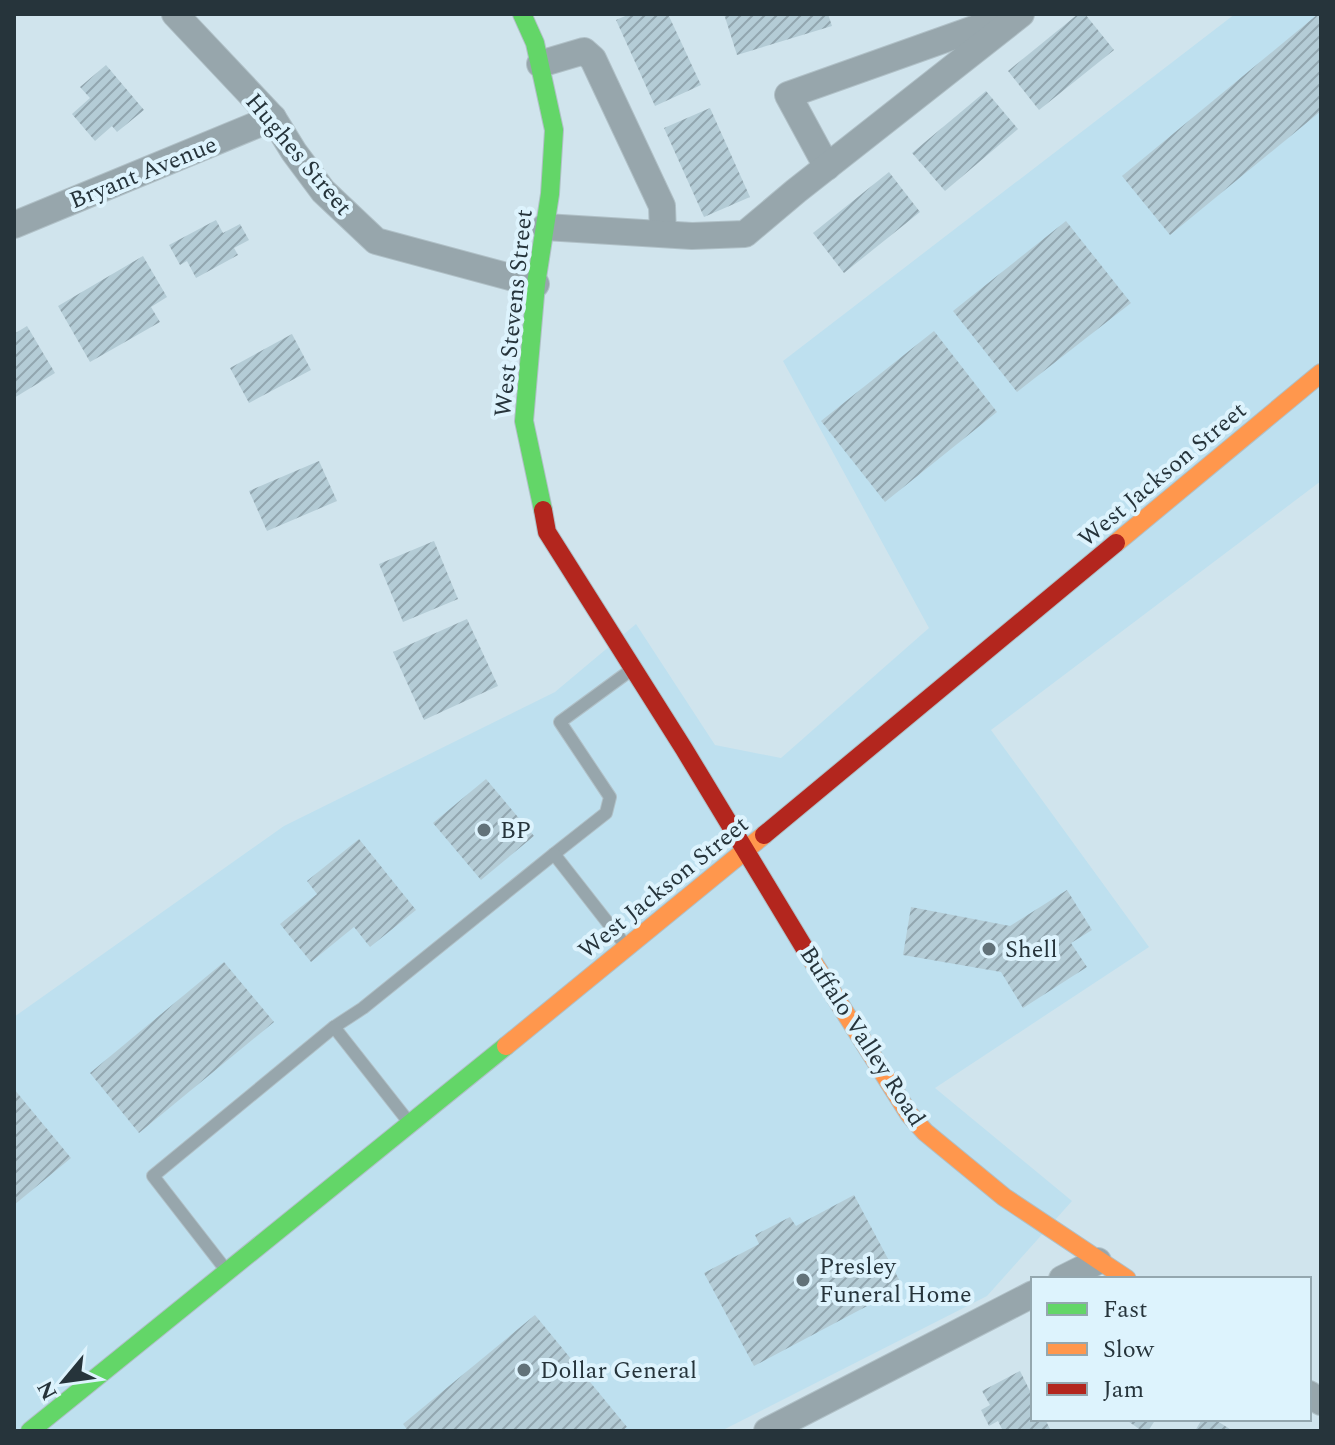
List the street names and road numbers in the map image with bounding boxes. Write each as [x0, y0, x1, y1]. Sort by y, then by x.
street label: Hughes Street [236, 85, 360, 224]
street label: Bryant Avenue [64, 127, 223, 219]
street label: West Stevens Street [485, 207, 543, 419]
street label: West Jackson Street [1071, 393, 1255, 556]
street label: West Jackson Street [571, 808, 757, 968]
street label: Buffalo Valley Road [790, 939, 934, 1134]

